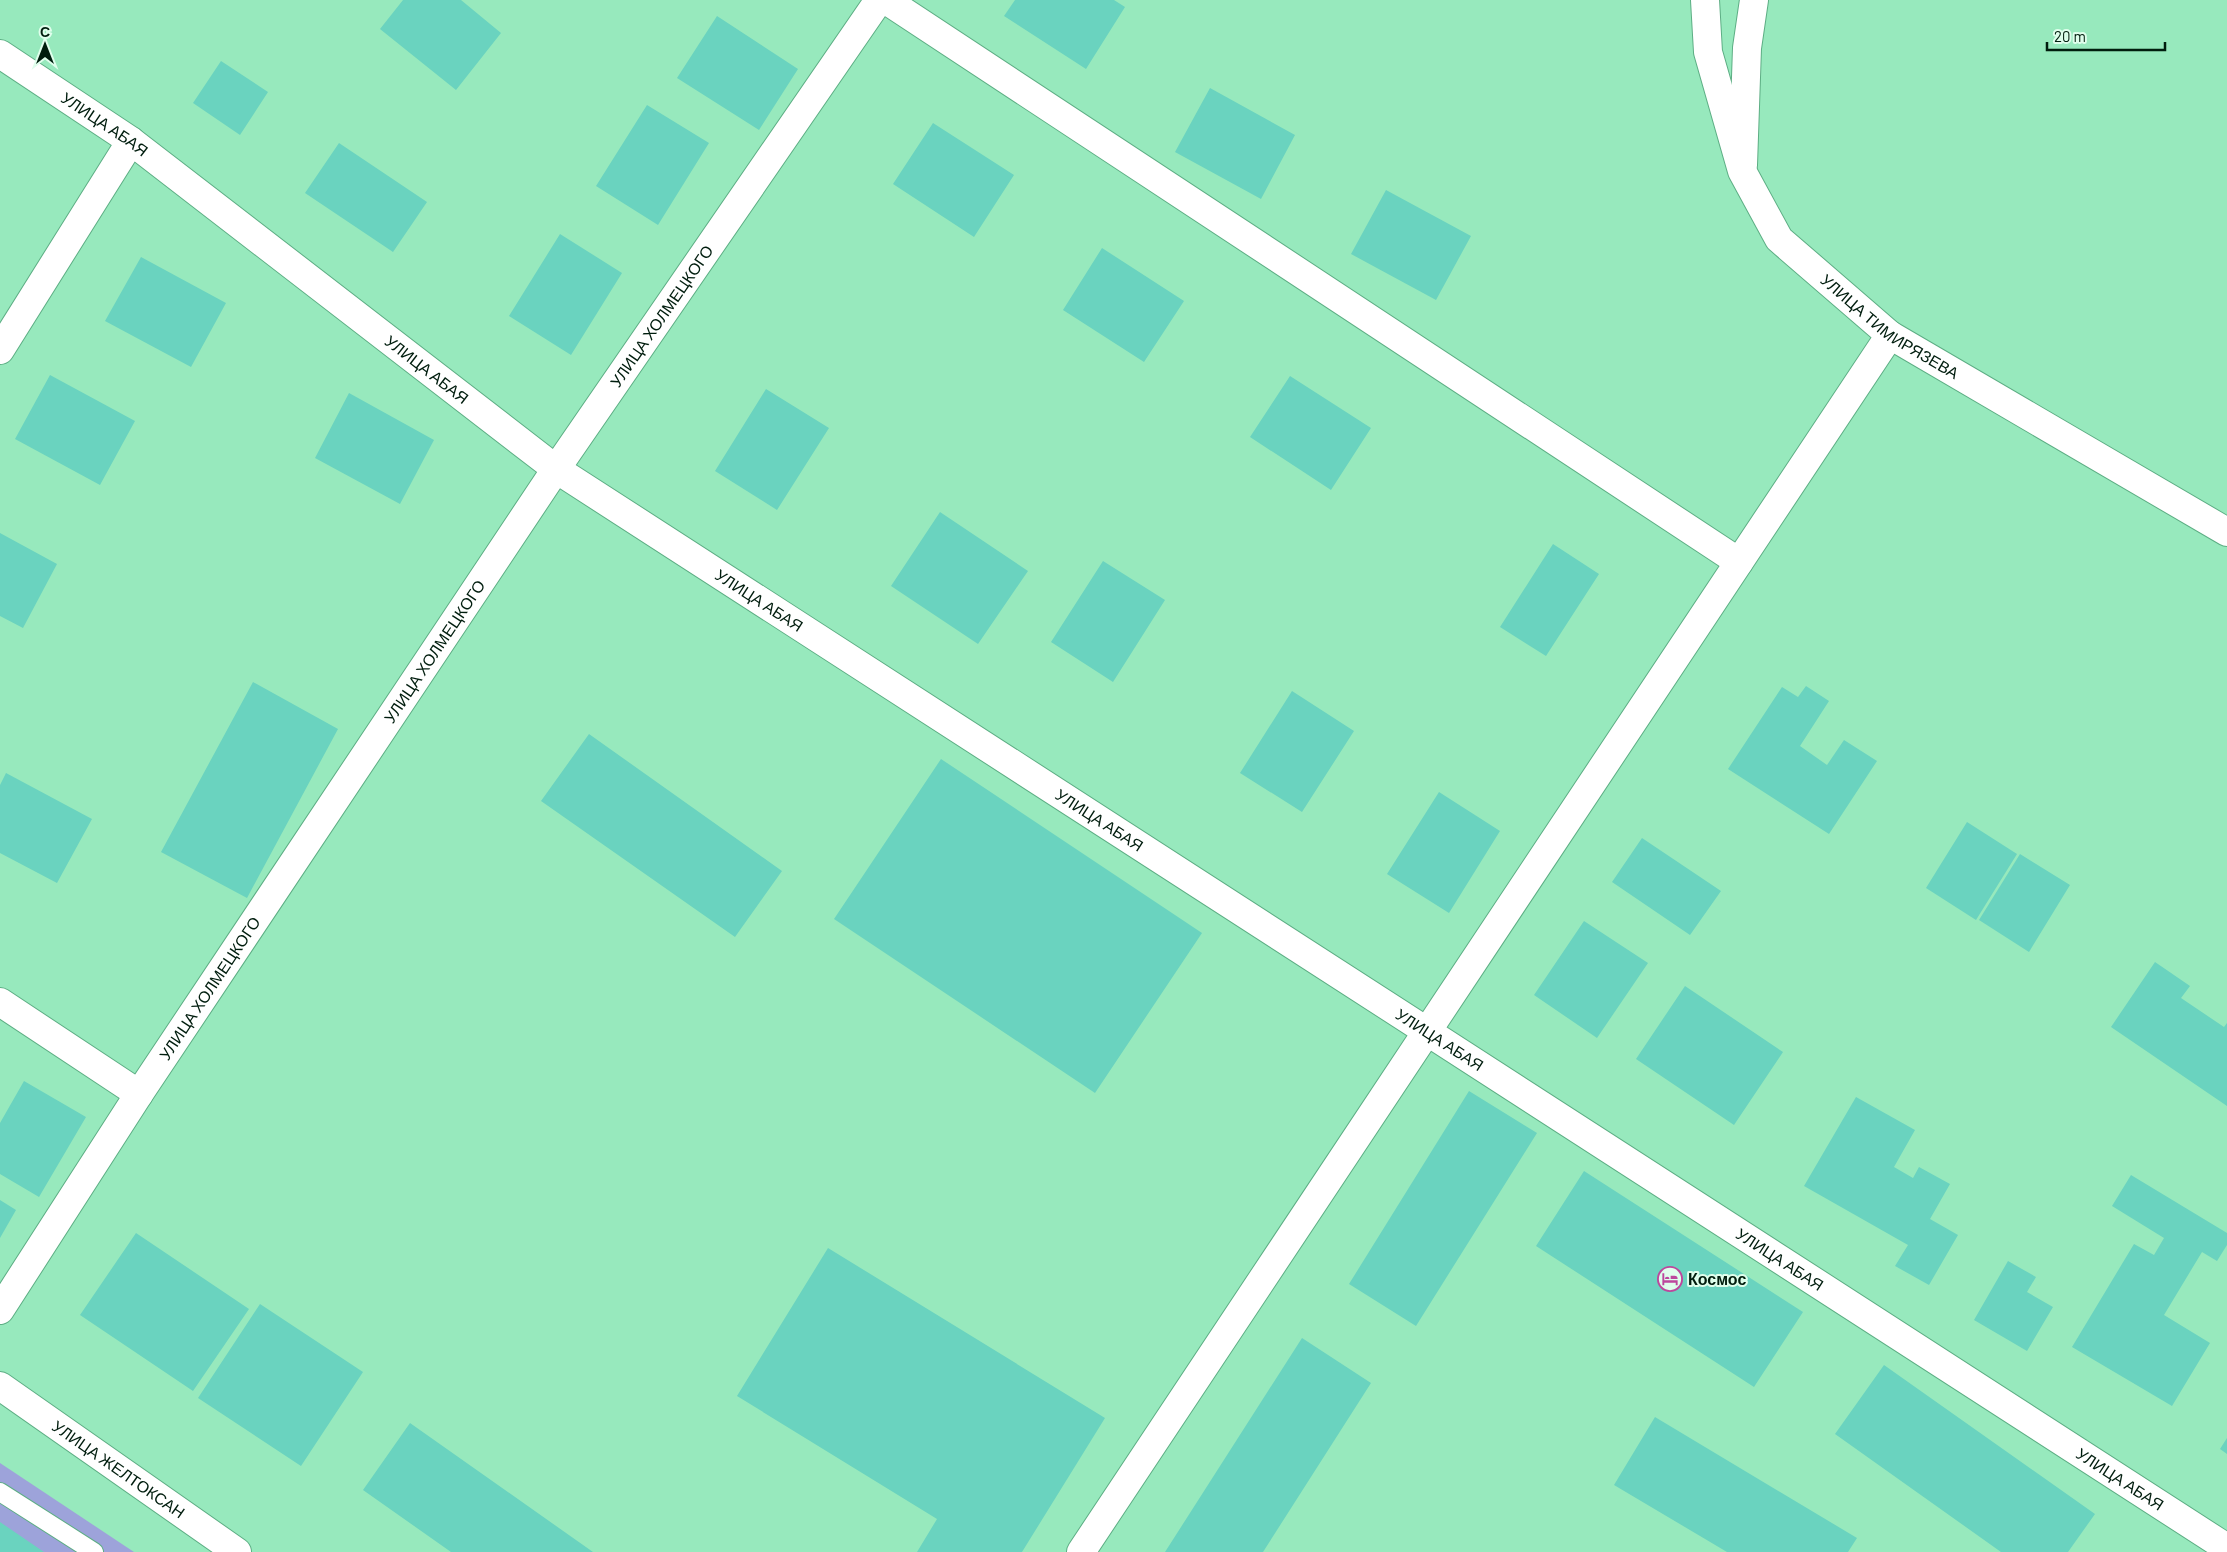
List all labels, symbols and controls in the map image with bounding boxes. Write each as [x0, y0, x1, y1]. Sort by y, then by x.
north arrow [20, 20, 70, 70]
scale bar [2047, 20, 2164, 52]
text: С [40, 23, 50, 40]
text: 20 m [2054, 27, 2086, 45]
street label: УЛИЦА АБАЯ [58, 88, 152, 160]
street label: УЛИЦА ХОЛМЕЦКОГО [606, 241, 716, 390]
street label: УЛИЦА ТИМИРЯЗЕВА [1817, 270, 1963, 382]
street label: УЛИЦА АБАЯ [382, 331, 473, 407]
street label: УЛИЦА АБАЯ [712, 565, 807, 635]
street label: УЛИЦА ХОЛМЕЦКОГО [379, 576, 488, 726]
street label: УЛИЦА АБАЯ [1052, 784, 1147, 855]
street label: УЛИЦА ХОЛМЕЦКОГО [155, 913, 264, 1063]
street label: УЛИЦА АБАЯ [1393, 1004, 1487, 1074]
street label: УЛИЦА АБАЯ [1733, 1224, 1828, 1294]
hotel icon: Космос [1657, 1266, 1683, 1292]
place label: Космос [1688, 1269, 1746, 1288]
street label: УЛИЦА ЖЕЛТОКСАН [49, 1416, 189, 1522]
street label: УЛИЦА АБАЯ [2073, 1443, 2168, 1514]

